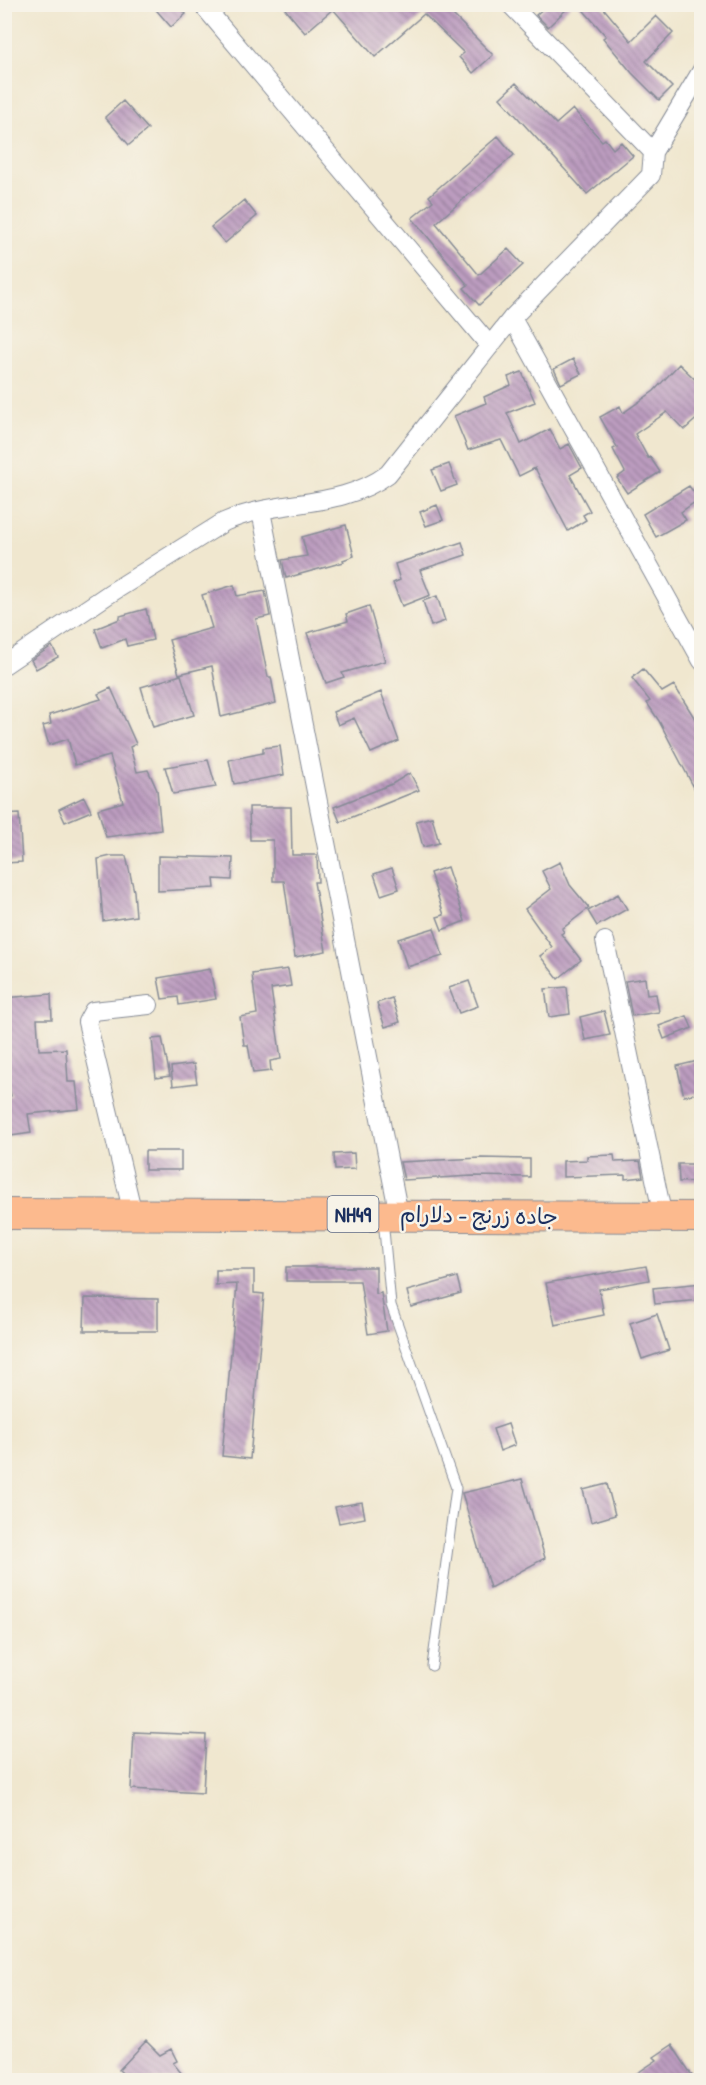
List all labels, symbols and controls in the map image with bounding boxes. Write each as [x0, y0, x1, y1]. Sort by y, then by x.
road number: NH49 [328, 1196, 378, 1232]
street label: جاده زرنج - دلارام [400, 1199, 558, 1233]

